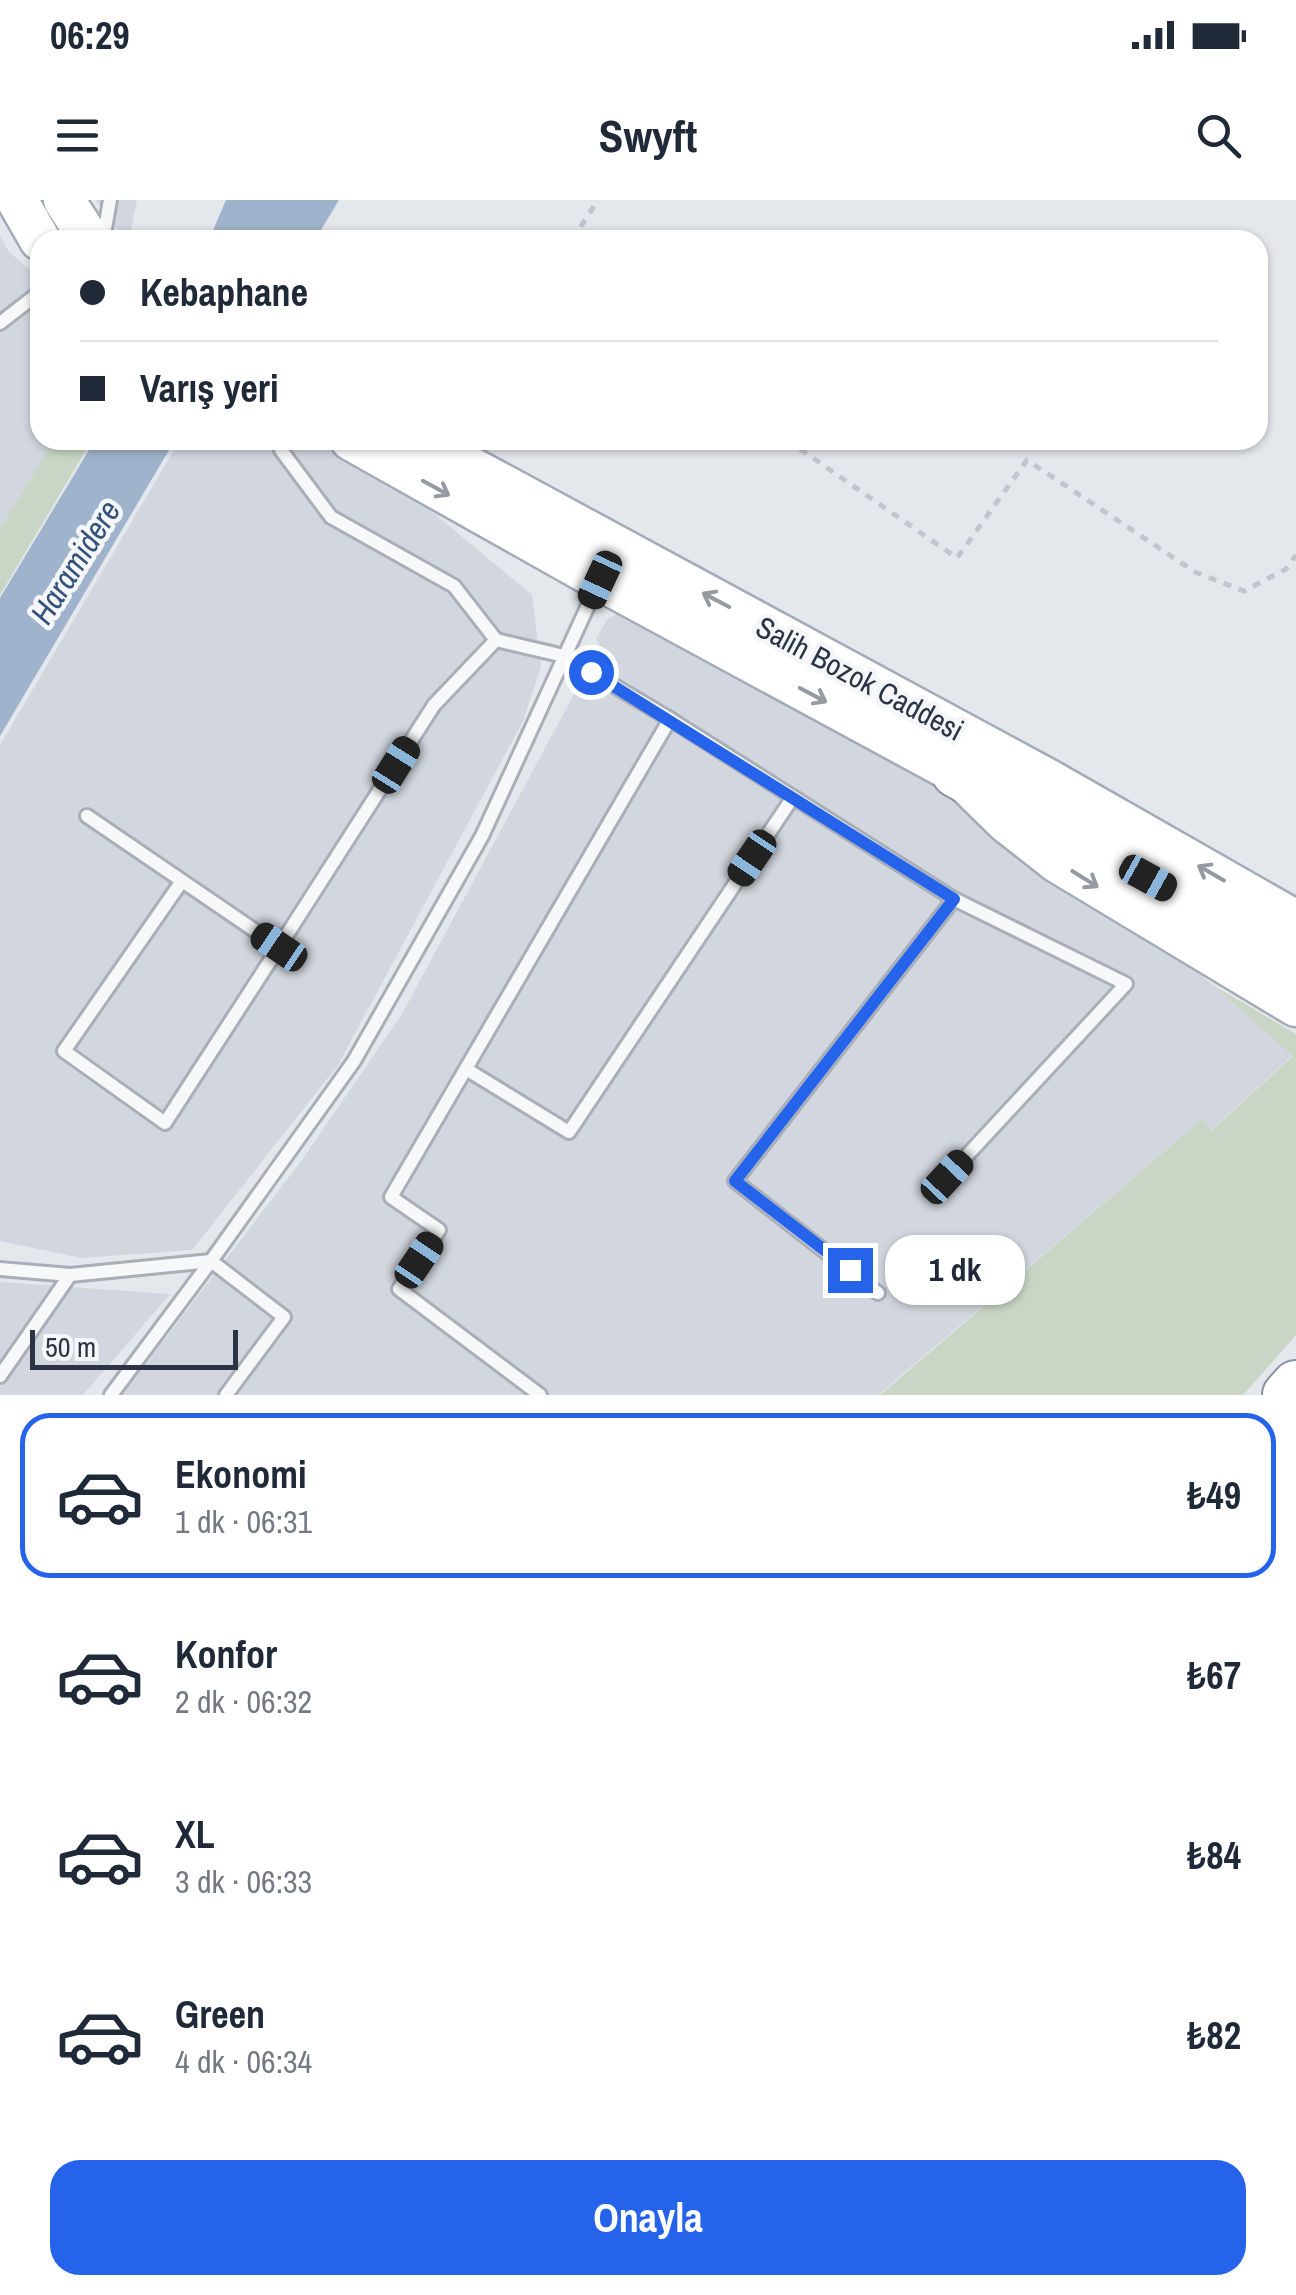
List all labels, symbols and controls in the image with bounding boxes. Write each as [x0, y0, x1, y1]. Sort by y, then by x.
text: 06:29 [50, 10, 130, 61]
text: Swyft [599, 105, 697, 166]
icon: menu [50, 108, 105, 163]
icon: search [1191, 108, 1246, 163]
text: Kebaphane [140, 267, 308, 318]
text: Varış yeri [140, 363, 279, 414]
one-way arrow [421, 478, 450, 498]
water label: Haramidere [20, 492, 130, 632]
car [574, 546, 626, 614]
one-way arrow [702, 590, 732, 610]
street label: Salih Bozok Caddesi [749, 606, 971, 750]
route start [569, 650, 614, 695]
one-way arrow [797, 686, 827, 706]
car [367, 732, 425, 798]
car [723, 825, 781, 891]
car [1114, 850, 1182, 906]
one-way arrow [1197, 862, 1227, 882]
one-way arrow [1070, 869, 1098, 890]
car [246, 918, 312, 976]
car [916, 1145, 978, 1209]
car [390, 1227, 448, 1293]
callout: 1 dk [885, 1235, 1025, 1305]
route end [828, 1248, 873, 1293]
text: 1 dk [929, 1248, 981, 1291]
scale bar [30, 1325, 238, 1370]
text: 50 m [45, 1328, 96, 1366]
text: Ekonomi [175, 1449, 307, 1500]
icon: car [55, 1451, 145, 1541]
text: ₺49 [1187, 1470, 1241, 1521]
text: 1 dk · 06:31 [175, 1500, 312, 1543]
text: Konfor [175, 1629, 277, 1680]
icon: car [55, 1631, 145, 1721]
text: ₺67 [1187, 1650, 1241, 1701]
text: 2 dk · 06:32 [175, 1680, 312, 1723]
text: XL [175, 1809, 215, 1860]
icon: car [55, 1811, 145, 1901]
text: ₺84 [1187, 1830, 1241, 1881]
text: 3 dk · 06:33 [175, 1860, 312, 1903]
text: Green [175, 1989, 265, 2040]
icon: car [55, 1991, 145, 2081]
text: ₺82 [1187, 2010, 1241, 2061]
text: 4 dk · 06:34 [175, 2040, 312, 2083]
button: Onayla [50, 2160, 1246, 2275]

